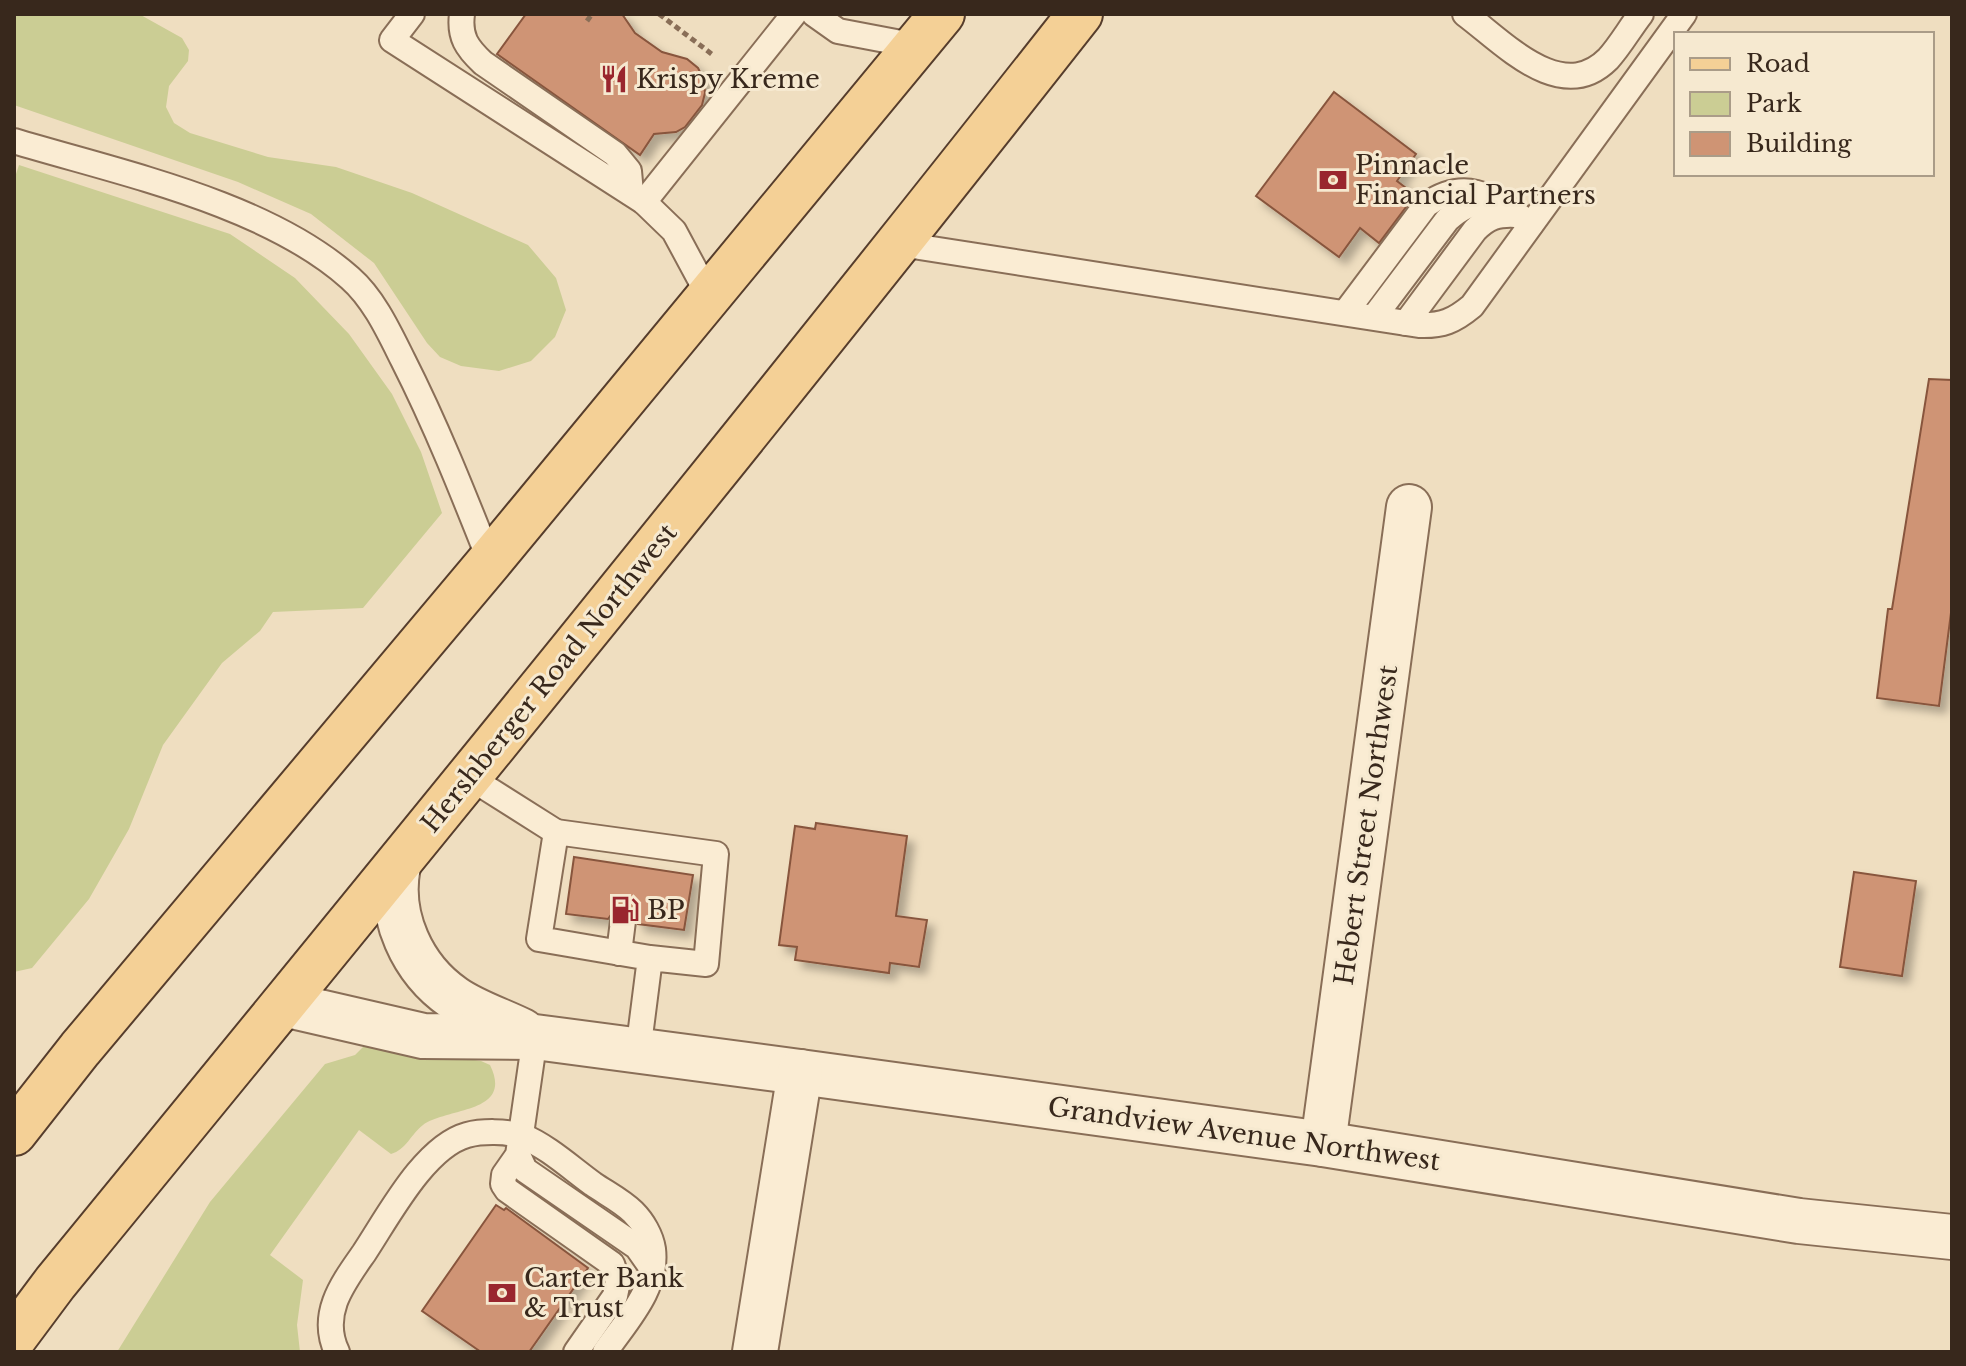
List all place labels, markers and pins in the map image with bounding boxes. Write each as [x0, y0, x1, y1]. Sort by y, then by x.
place label: Krispy Kreme [636, 63, 820, 95]
restaurant icon: Krispy Kreme [599, 64, 629, 94]
place label: Pinnacle Financial Partners [1355, 149, 1596, 211]
bank icon: Pinnacle Financial Partners [1318, 165, 1348, 195]
place label: BP [647, 894, 685, 926]
fuel station icon: BP [610, 895, 640, 925]
place label: Carter Bank & Trust [524, 1262, 684, 1324]
bank icon: Carter Bank & Trust [487, 1278, 517, 1308]

